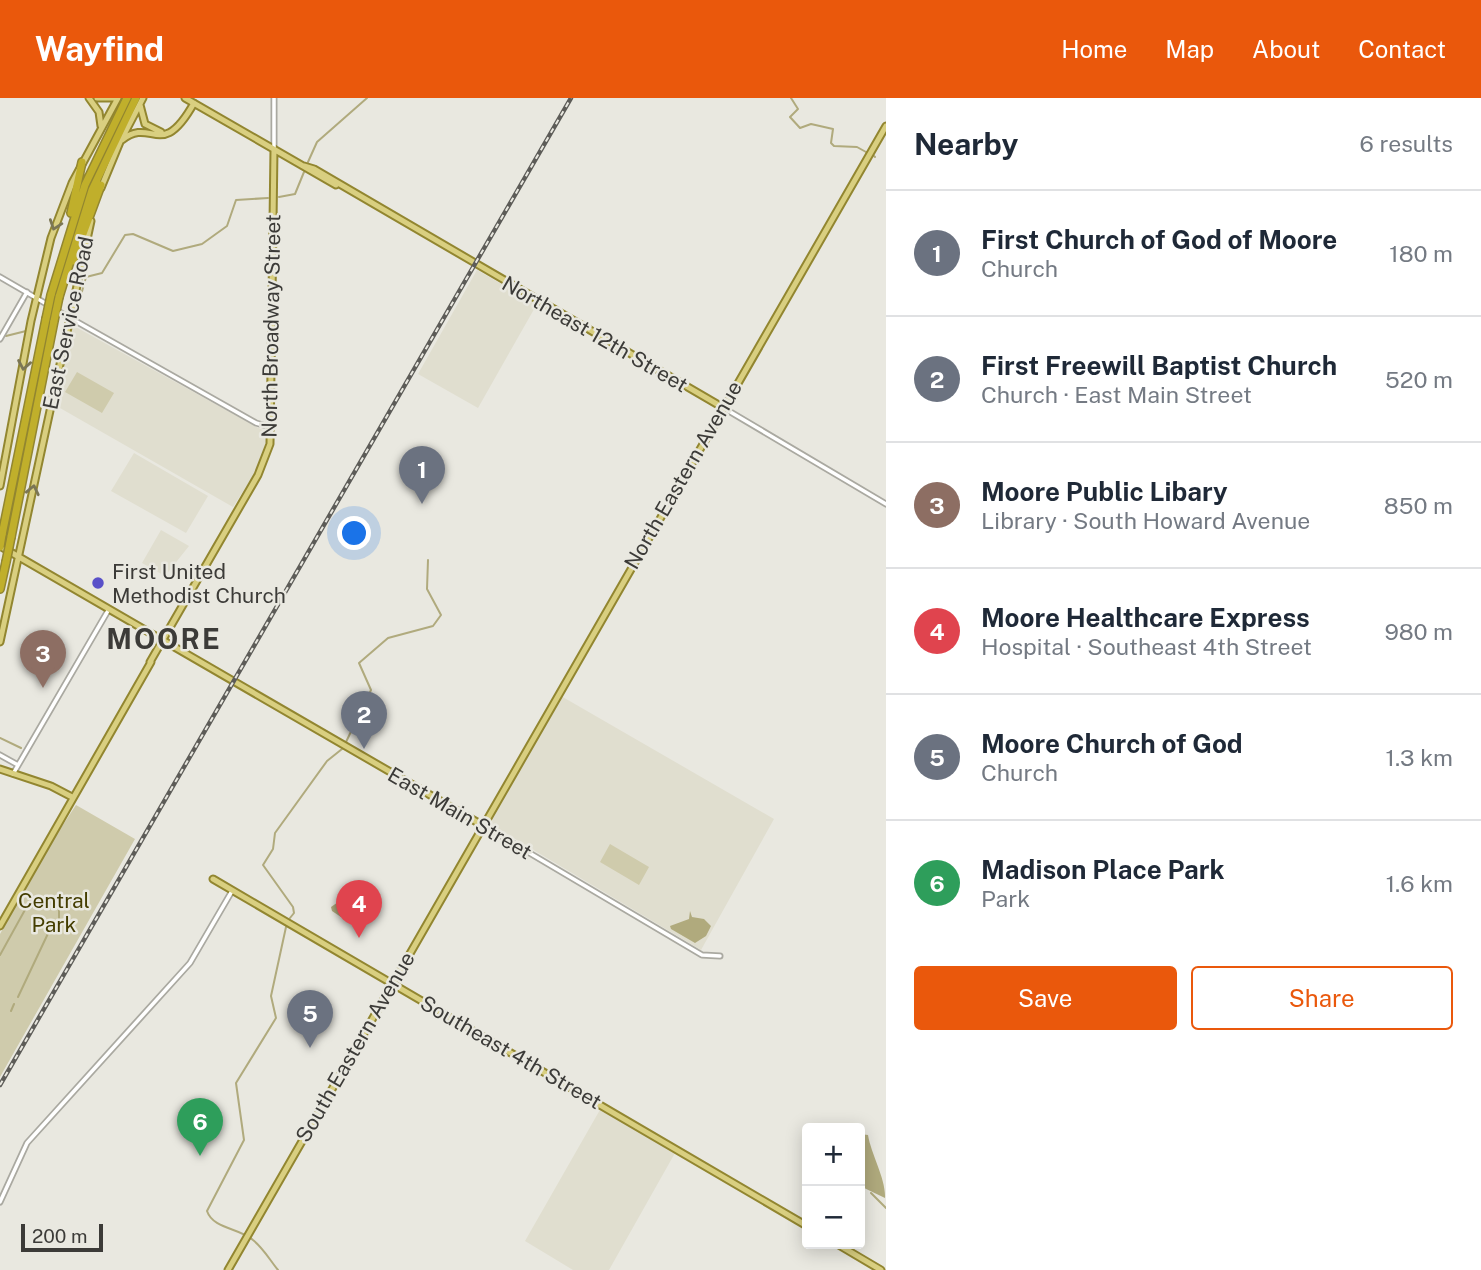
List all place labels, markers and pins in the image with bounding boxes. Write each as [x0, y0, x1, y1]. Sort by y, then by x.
pin: 1 [399, 446, 445, 504]
place label: First United Methodist Church [112, 559, 286, 608]
marker: First United Methodist Church [90, 575, 106, 591]
pin: 3 [20, 630, 66, 688]
pin: 2 [341, 691, 387, 749]
pin: 4 [336, 880, 382, 938]
pin: 5 [287, 990, 333, 1048]
pin: 6 [177, 1098, 223, 1156]

